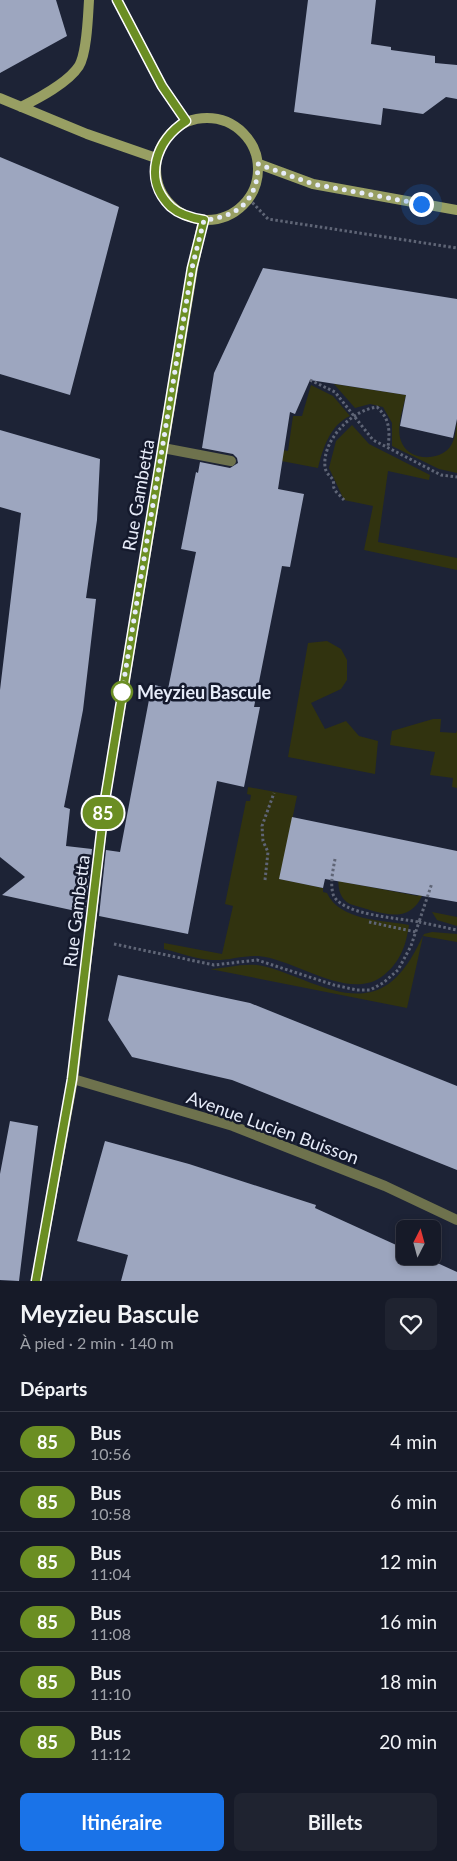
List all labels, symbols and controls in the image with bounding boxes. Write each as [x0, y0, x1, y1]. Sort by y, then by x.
your location [409, 192, 434, 217]
street label: Rue Gambetta [117, 438, 159, 552]
marker: Meyzieu Bascule [111, 681, 133, 703]
place label: Meyzieu Bascule [137, 681, 272, 703]
line badge: 85 [80, 797, 126, 829]
text: 85 [93, 802, 113, 824]
street label: Rue Gambetta [58, 854, 94, 968]
street label: Avenue Lucien Buisson [184, 1086, 362, 1168]
north arrow [396, 1220, 441, 1265]
map controls [396, 1220, 441, 1265]
button: heart [385, 1298, 437, 1350]
text: Meyzieu Bascule [20, 1299, 199, 1328]
text: À pied · 2 min · 140 m [20, 1333, 174, 1352]
text: Départs [20, 1377, 87, 1400]
text: Bus [90, 1421, 121, 1444]
text: 4 min [390, 1430, 437, 1453]
text: 85 [37, 1431, 58, 1453]
text: 10:56 [90, 1444, 131, 1463]
text: Bus [90, 1481, 121, 1504]
text: 6 min [390, 1490, 437, 1513]
text: 85 [37, 1491, 58, 1513]
text: 10:58 [90, 1504, 131, 1523]
text: Bus [90, 1541, 121, 1564]
text: 12 min [379, 1550, 437, 1573]
text: 85 [37, 1551, 58, 1573]
text: 11:04 [90, 1564, 131, 1583]
text: Bus [90, 1601, 121, 1624]
text: 16 min [379, 1610, 437, 1633]
text: 85 [37, 1611, 58, 1633]
text: 11:08 [90, 1624, 131, 1643]
text: Bus [90, 1661, 121, 1684]
text: 18 min [379, 1670, 437, 1693]
text: 85 [37, 1671, 58, 1693]
text: 11:10 [90, 1684, 131, 1703]
text: Bus [90, 1721, 121, 1744]
text: 20 min [379, 1730, 437, 1753]
text: 85 [37, 1731, 58, 1753]
text: 11:12 [90, 1744, 131, 1763]
button: Itinéraire [20, 1793, 224, 1851]
button: Billets [234, 1793, 437, 1851]

